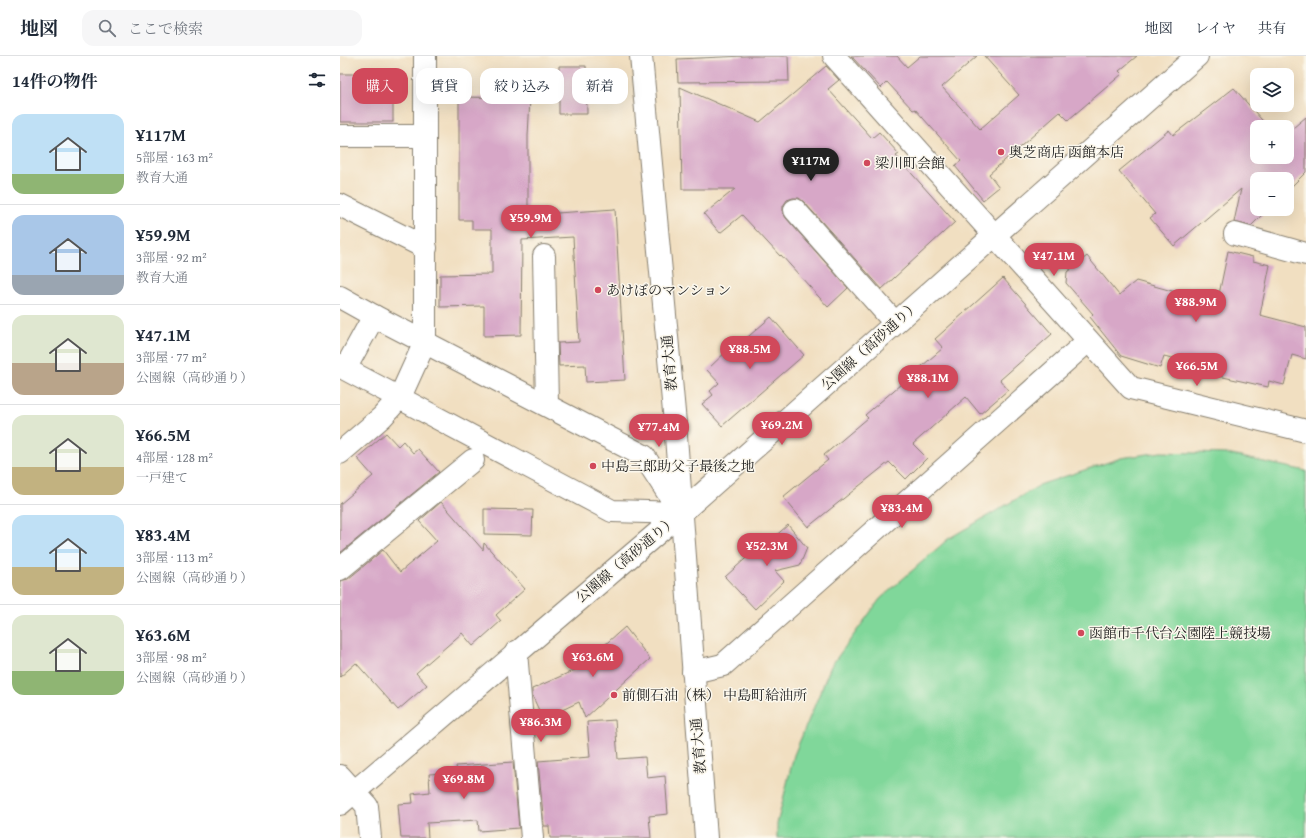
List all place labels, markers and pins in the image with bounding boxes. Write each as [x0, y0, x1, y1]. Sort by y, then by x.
place label: 奥芝商店 函館本店 [1009, 142, 1124, 162]
marker: 奥芝商店 函館本店 [996, 147, 1006, 157]
pin: ¥117M [783, 148, 839, 182]
place label: 梁川町会館 [875, 153, 945, 173]
marker: 梁川町会館 [862, 158, 872, 168]
pin: ¥59.9M [498, 205, 564, 239]
pin: ¥47.1M [1021, 243, 1087, 277]
place label: あけぼのマンション [606, 280, 731, 300]
marker: あけぼのマンション [593, 285, 603, 295]
pin: ¥88.9M [1163, 289, 1229, 323]
pin: ¥88.5M [717, 336, 783, 370]
pin: ¥66.5M [1164, 353, 1230, 387]
pin: ¥88.1M [895, 365, 961, 399]
pin: ¥69.2M [749, 412, 815, 446]
pin: ¥77.4M [626, 414, 692, 448]
place label: 中島三郎助父子最後之地 [601, 456, 755, 476]
marker: 中島三郎助父子最後之地 [588, 461, 598, 471]
pin: ¥83.4M [869, 495, 935, 529]
pin: ¥52.3M [734, 533, 800, 567]
place label: 函館市千代台公園陸上競技場 [1089, 623, 1271, 643]
marker: 函館市千代台公園陸上競技場 [1076, 628, 1086, 638]
pin: ¥63.6M [560, 644, 626, 678]
place label: 前側石油（株） 中島町給油所 [622, 685, 807, 705]
marker: 前側石油（株） 中島町給油所 [609, 690, 619, 700]
pin: ¥86.3M [508, 709, 574, 743]
pin: ¥69.8M [431, 766, 497, 800]

